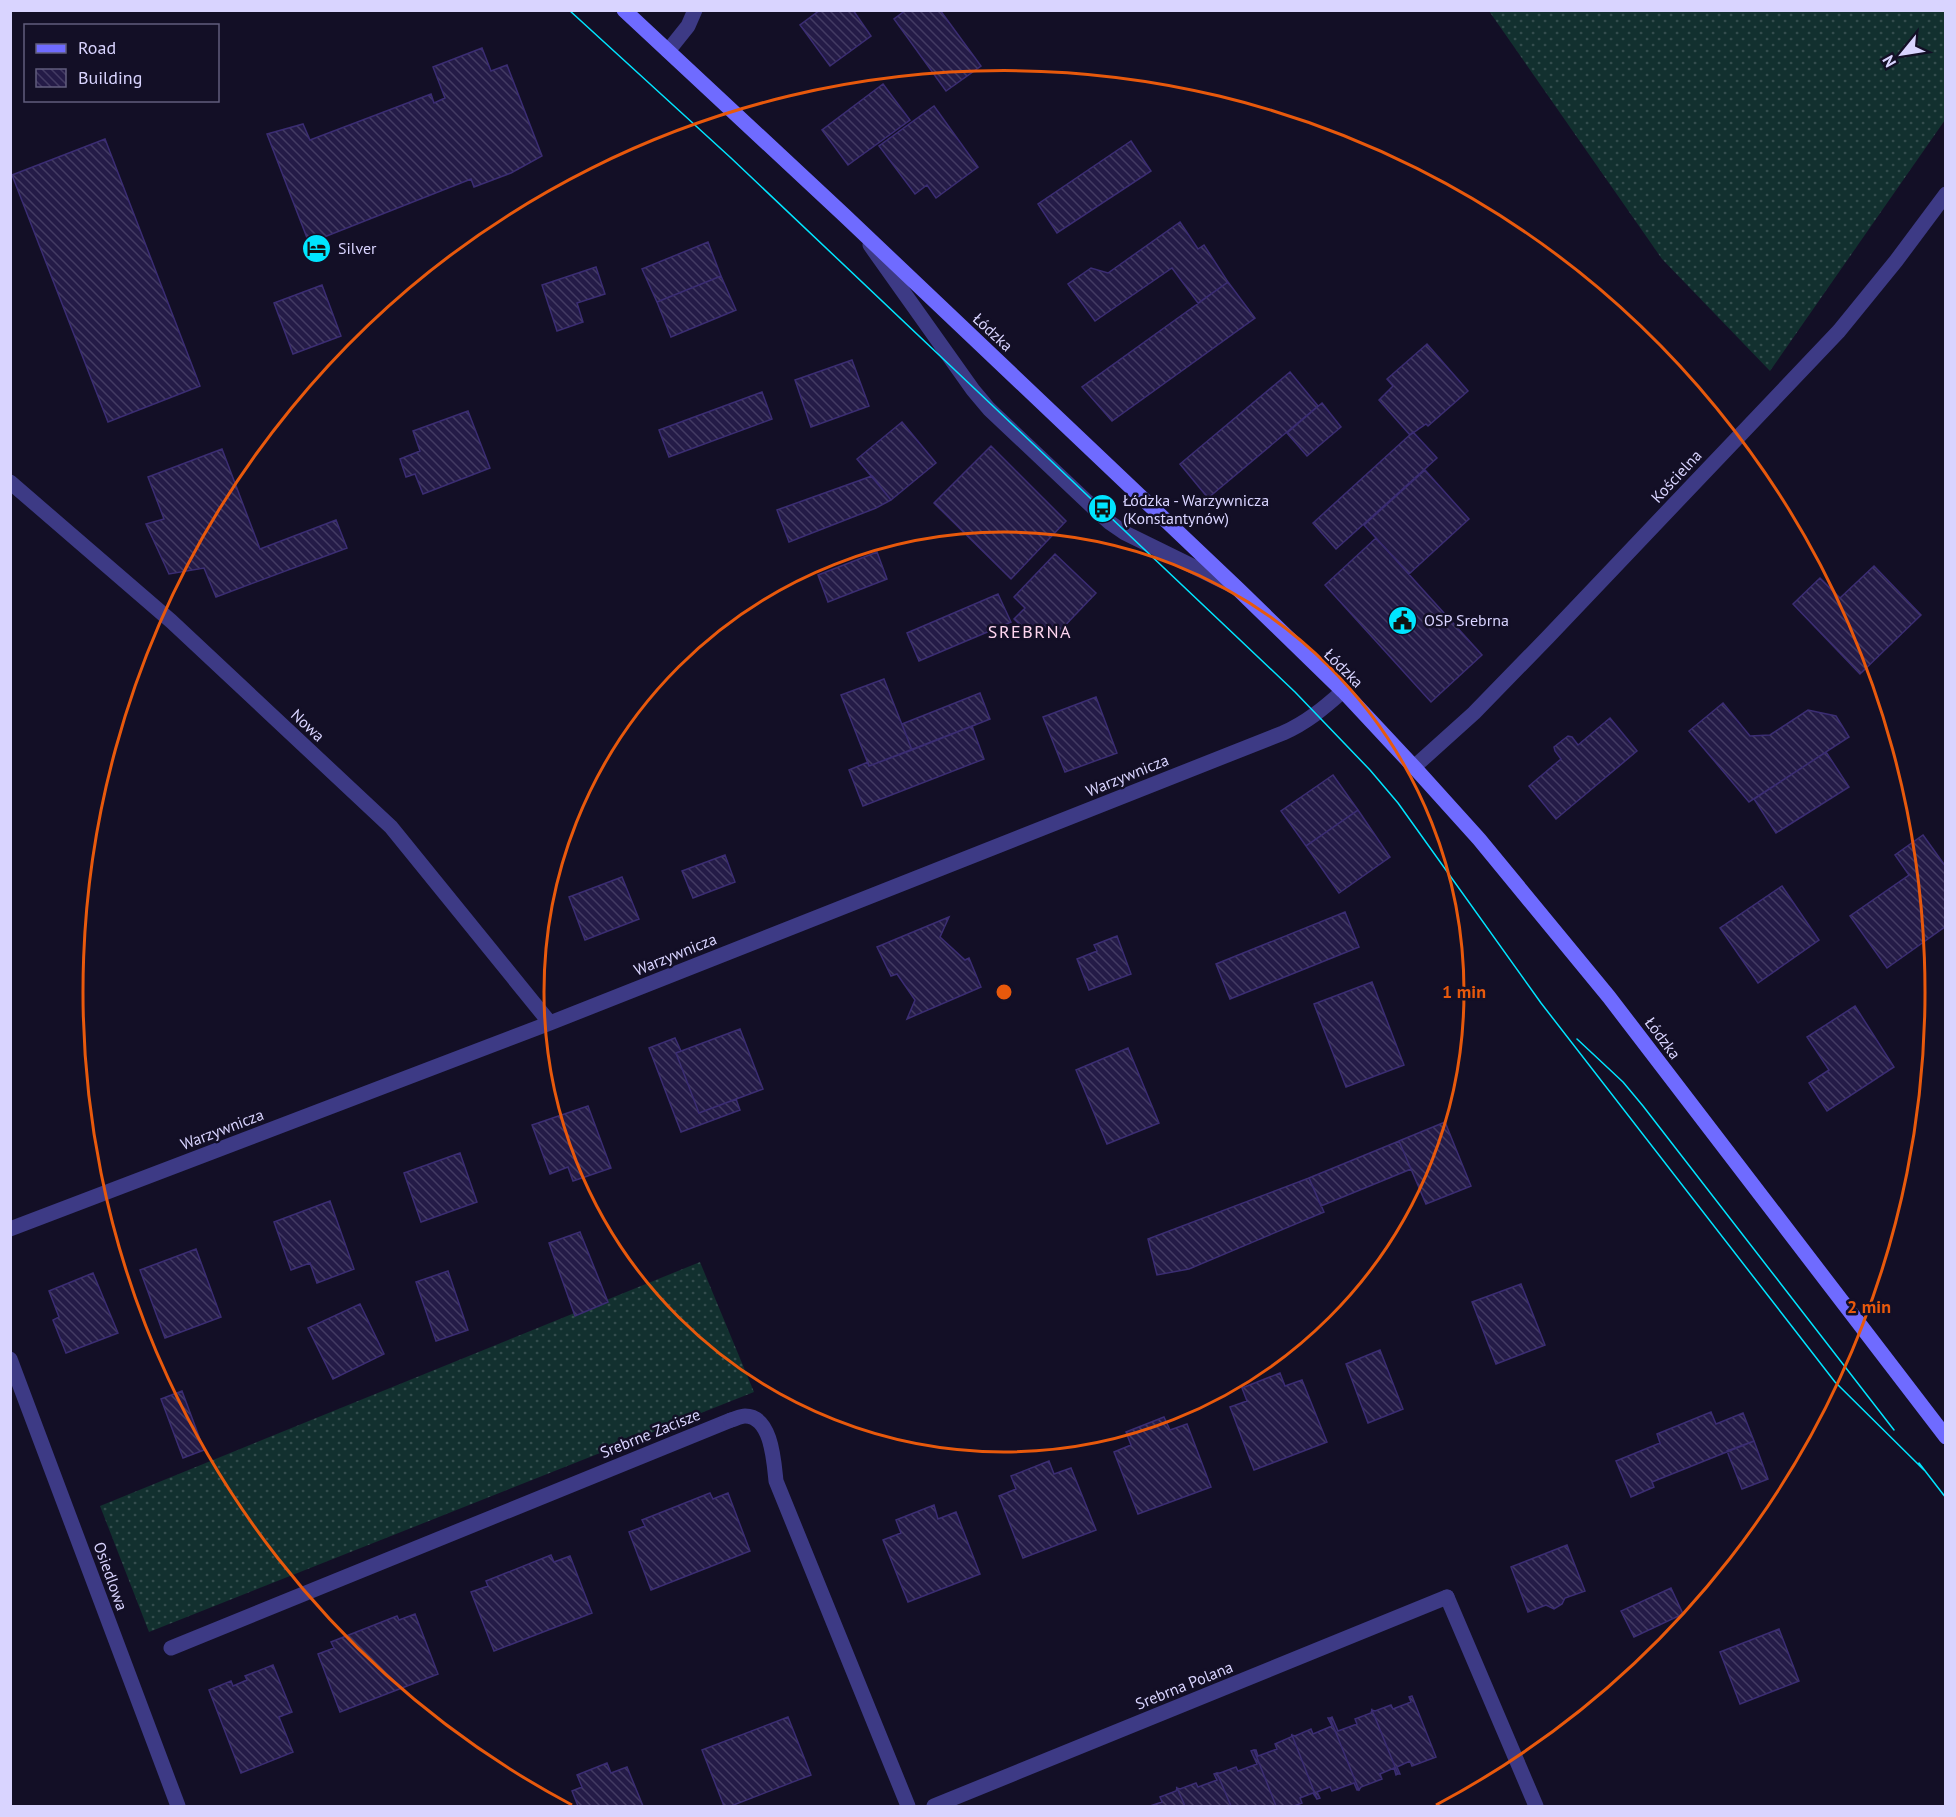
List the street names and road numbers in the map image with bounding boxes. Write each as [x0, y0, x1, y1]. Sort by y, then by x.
street label: Łódzka [969, 309, 1017, 355]
street label: Kościelna [1646, 445, 1706, 507]
street label: Łódzka [1320, 644, 1368, 692]
street label: Nowa [287, 704, 329, 746]
street label: Warzywnicza [1083, 749, 1171, 801]
street label: Warzywnicza [631, 928, 719, 980]
street label: Łódzka [1641, 1013, 1685, 1063]
street label: Warzywnicza [178, 1104, 266, 1154]
street label: Srebrne Zacisze [597, 1404, 703, 1462]
street label: Osiedlowa [89, 1539, 133, 1613]
street label: Srebrna Polana [1132, 1656, 1236, 1714]

